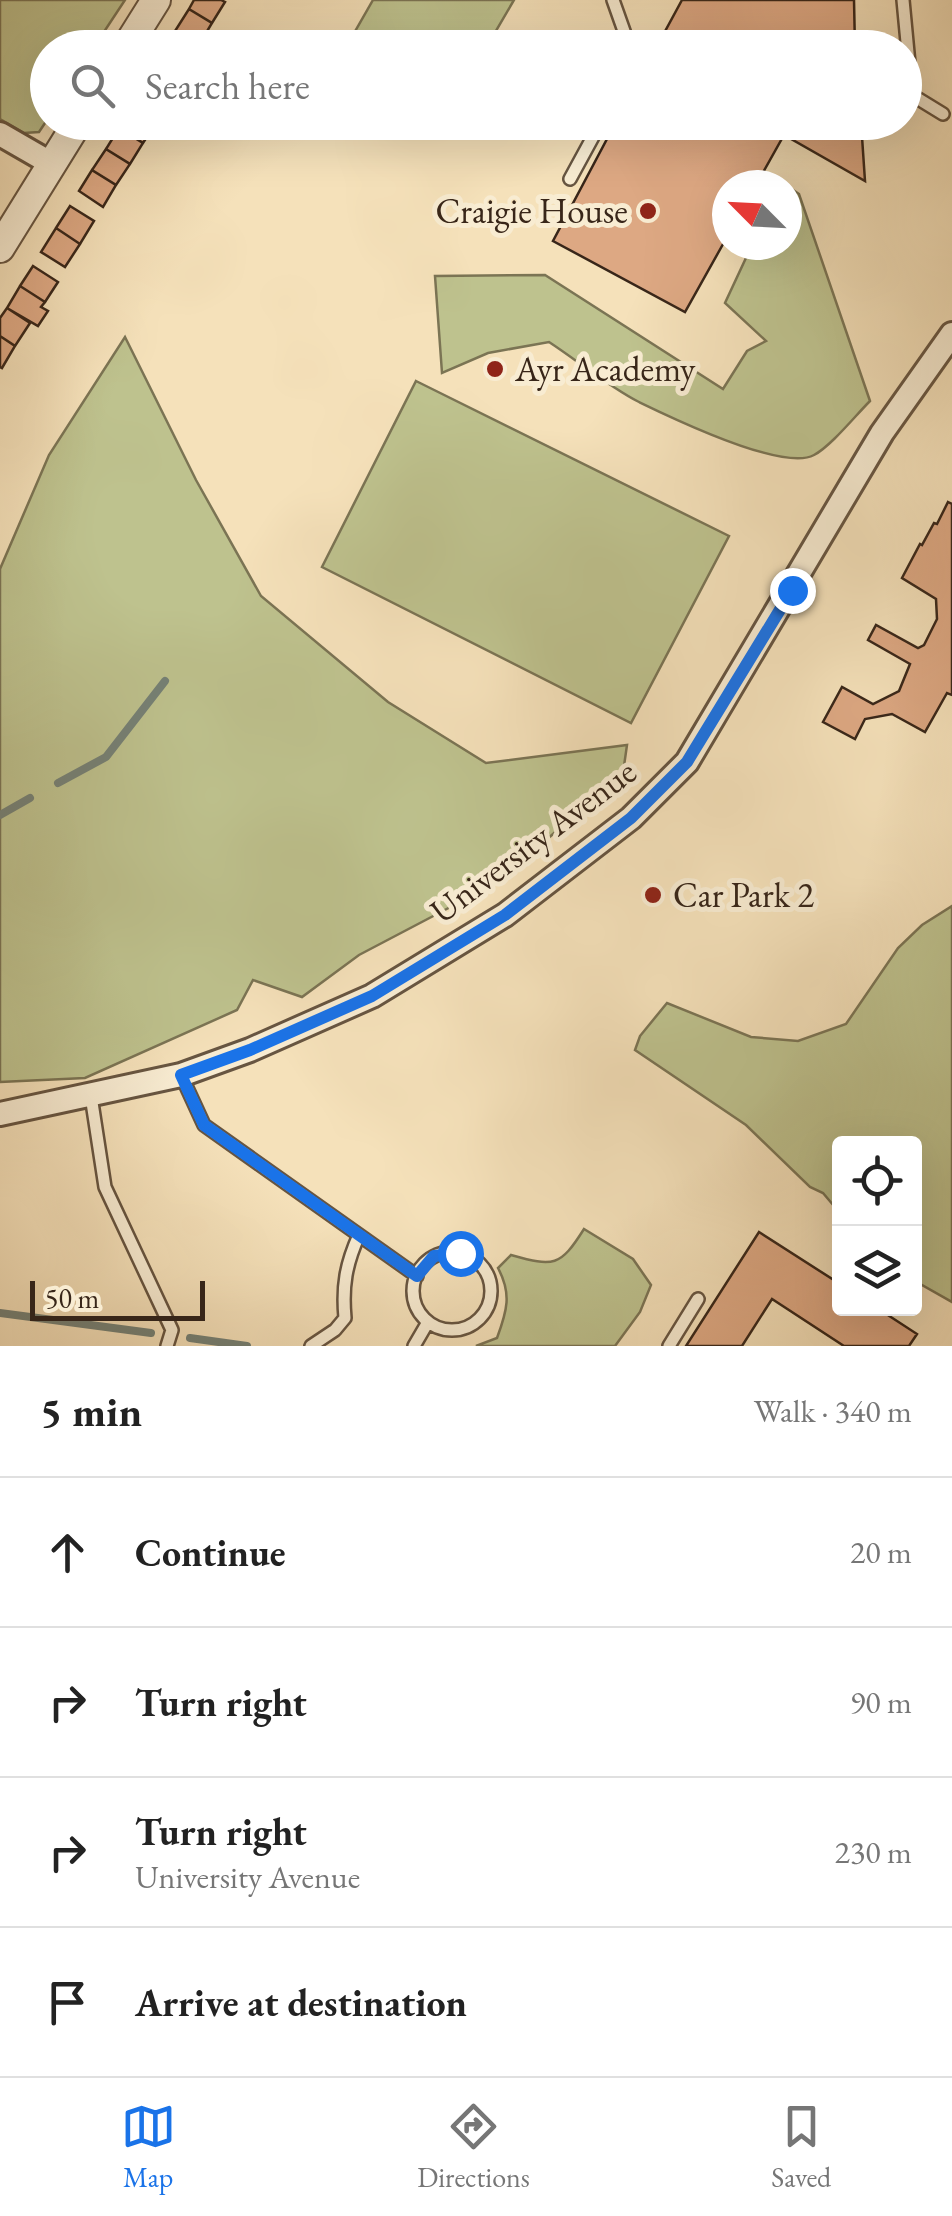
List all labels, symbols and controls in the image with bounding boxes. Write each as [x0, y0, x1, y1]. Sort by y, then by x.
search box [30, 30, 922, 140]
icon: search [65, 58, 120, 113]
text: Search here [145, 61, 310, 110]
north arrow [712, 170, 802, 260]
place label: Craigie House [435, 188, 628, 233]
marker: Craigie House [637, 200, 659, 222]
place label: Ayr Academy [514, 346, 696, 391]
marker: Ayr Academy [484, 358, 506, 380]
route end [770, 568, 816, 614]
street label: University Avenue [421, 749, 645, 933]
place label: Car Park 2 [673, 872, 814, 917]
marker: Car Park 2 [642, 884, 664, 906]
map controls [832, 1136, 922, 1316]
button: locate [832, 1136, 922, 1226]
button: layers [832, 1226, 922, 1316]
route start [438, 1231, 484, 1277]
scale bar [30, 1276, 205, 1320]
text: 50 m [45, 1280, 99, 1316]
text: 5 min [40, 1384, 142, 1439]
text: Walk · 340 m [754, 1390, 912, 1432]
icon: ahead [40, 1525, 95, 1580]
text: Continue [135, 1528, 286, 1577]
text: 20 m [850, 1531, 912, 1573]
icon: right [40, 1675, 95, 1730]
text: Turn right [135, 1678, 307, 1727]
text: 90 m [850, 1681, 912, 1723]
text: Turn right [135, 1807, 307, 1856]
icon: right [40, 1825, 95, 1880]
text: 230 m [835, 1831, 912, 1873]
text: University Avenue [135, 1856, 360, 1898]
icon: arrive [40, 1975, 95, 2030]
text: Arrive at destination [135, 1978, 467, 2027]
tab: Map [121, 2099, 176, 2195]
tab: Directions [417, 2099, 530, 2195]
tab: Saved [771, 2099, 831, 2195]

